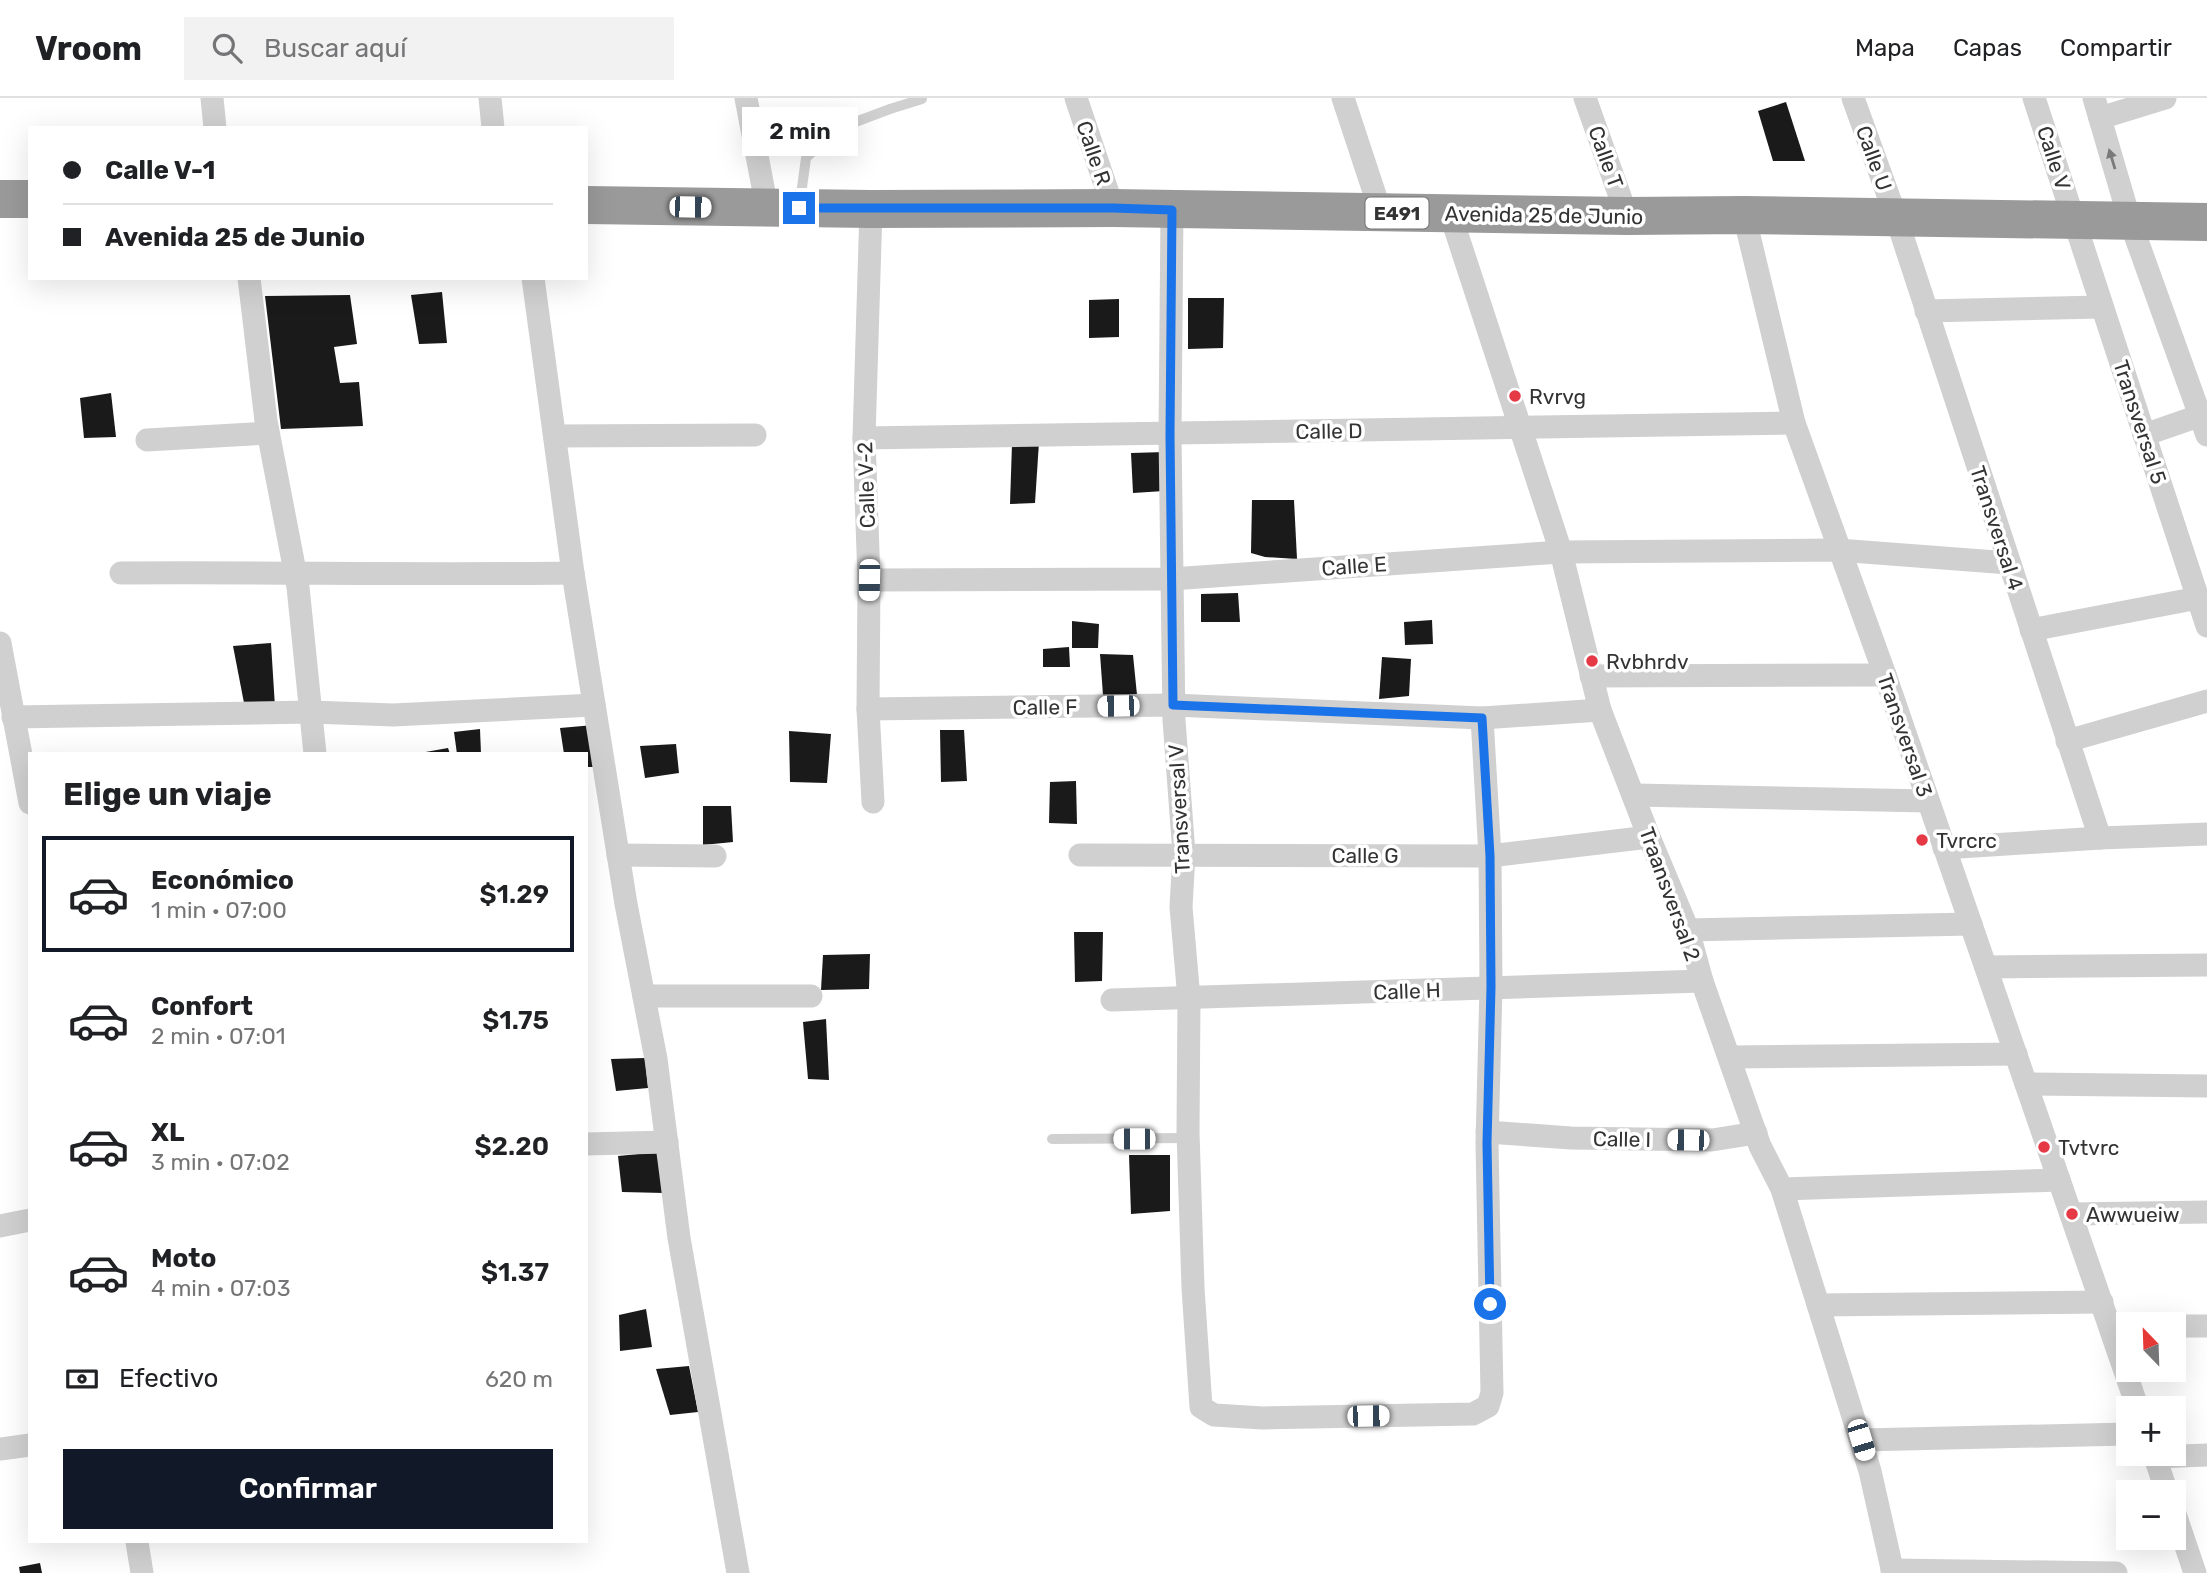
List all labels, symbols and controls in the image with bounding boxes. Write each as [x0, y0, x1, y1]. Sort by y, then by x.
search box [184, 17, 674, 80]
text: Vroom [35, 29, 142, 68]
icon: search [208, 29, 246, 67]
text: Buscar aquí [264, 33, 407, 64]
text: Mapa [1855, 34, 1915, 62]
text: Capas [1953, 34, 2022, 62]
text: Compartir [2060, 34, 2172, 62]
callout: 2 min [741, 106, 857, 155]
text: 2 min [769, 117, 831, 145]
street label: Calle R [1071, 118, 1117, 188]
street label: Calle U [1851, 122, 1897, 194]
street label: Calle T [1583, 123, 1629, 191]
street label: Calle V [2032, 123, 2076, 193]
one-way arrow [2107, 149, 2117, 170]
text: Calle V-1 [105, 155, 216, 186]
route end [783, 192, 815, 224]
car [669, 196, 712, 218]
road number: E491 [1366, 197, 1428, 228]
street label: Avenida 25 de Junio [1445, 201, 1643, 229]
text: Avenida 25 de Junio [105, 222, 365, 253]
street label: Transversal 5 [2108, 357, 2172, 487]
place label: Rvrvg [1529, 384, 1586, 409]
marker: Rvrvg [1507, 388, 1523, 404]
street label: Calle D [1295, 418, 1363, 444]
street label: Calle V-2 [852, 441, 880, 529]
street label: Transversal 4 [1965, 463, 2029, 593]
street label: Calle E [1320, 551, 1388, 581]
car [859, 559, 880, 601]
place label: Rvbhrdv [1606, 649, 1689, 674]
marker: Rvbhrdv [1584, 653, 1600, 669]
street label: Transversal 3 [1872, 670, 1938, 800]
street label: Calle F [1012, 694, 1078, 720]
car [1097, 695, 1140, 717]
street label: Transversal V [1163, 743, 1195, 874]
text: Elige un viaje [63, 775, 272, 813]
street label: Traansversal 2 [1634, 824, 1706, 964]
place label: Tvrcrc [1936, 828, 1997, 853]
marker: Tvrcrc [1914, 832, 1930, 848]
street label: Calle G [1332, 843, 1399, 868]
icon: car [67, 863, 130, 926]
text: Económico [151, 865, 294, 896]
text: $1.29 [480, 879, 549, 910]
text: 1 min · 07:00 [151, 896, 287, 924]
street label: Calle H [1373, 977, 1441, 1005]
icon: car [67, 989, 130, 1052]
text: Confort [151, 991, 253, 1022]
text: $1.75 [482, 1005, 549, 1036]
text: 2 min · 07:01 [151, 1022, 286, 1050]
icon: car [67, 1115, 130, 1178]
text: XL [151, 1117, 184, 1148]
street label: Calle I [1593, 1126, 1651, 1152]
car [1114, 1129, 1156, 1150]
car [1667, 1129, 1710, 1151]
text: $2.20 [474, 1131, 549, 1162]
place label: Tvtvrc [2058, 1135, 2119, 1160]
marker: Tvtvrc [2036, 1139, 2052, 1155]
text: 3 min · 07:02 [151, 1148, 290, 1176]
place label: Awwueiw [2086, 1202, 2180, 1227]
marker: Awwueiw [2064, 1206, 2080, 1222]
icon: car [67, 1241, 130, 1304]
text: Moto [151, 1243, 216, 1274]
text: $1.37 [481, 1257, 549, 1288]
text: 4 min · 07:03 [151, 1274, 290, 1302]
route start [1474, 1288, 1506, 1320]
north arrow [2116, 1312, 2186, 1382]
map controls [2116, 1312, 2186, 1550]
icon: cash [63, 1360, 101, 1398]
text: Efectivo [119, 1363, 218, 1394]
text: 620 m [485, 1365, 553, 1393]
button: + [2116, 1396, 2186, 1466]
car [1347, 1405, 1390, 1427]
car [1845, 1417, 1878, 1463]
button: Confirmar [63, 1449, 553, 1529]
button: − [2116, 1480, 2186, 1550]

